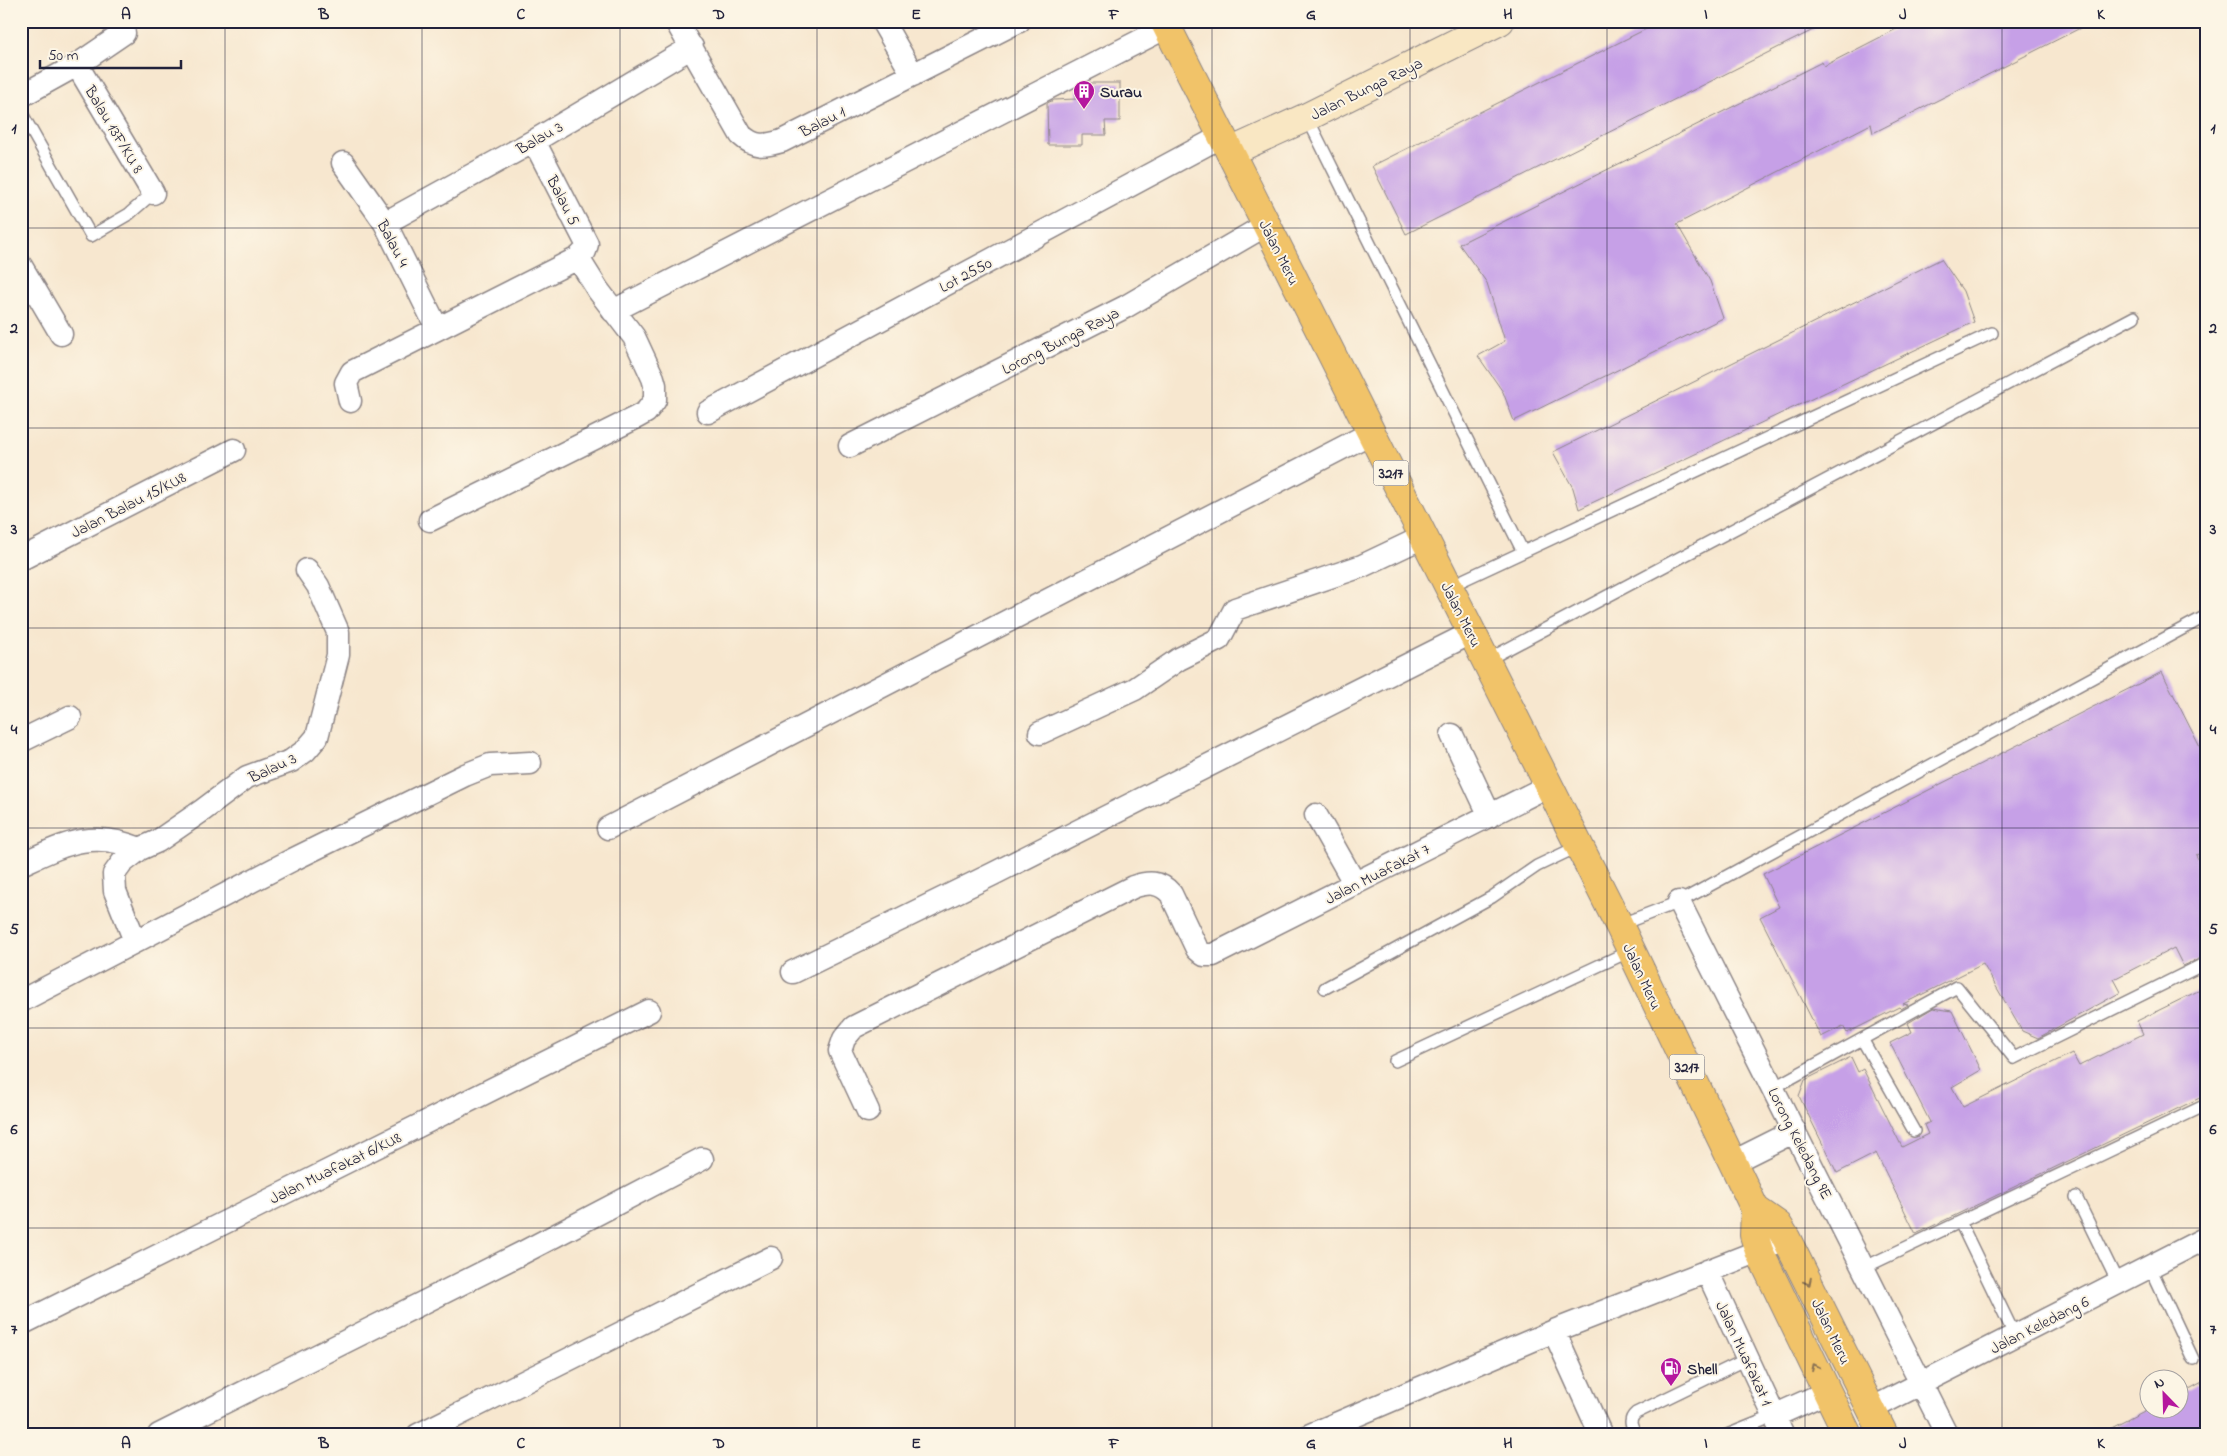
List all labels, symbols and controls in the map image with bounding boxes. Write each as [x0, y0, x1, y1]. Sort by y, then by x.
text: A [121, 3, 131, 27]
text: B [318, 3, 330, 27]
text: C [517, 3, 526, 27]
text: D [712, 3, 725, 27]
text: E [911, 3, 921, 27]
text: F [1108, 3, 1120, 27]
text: G [1306, 3, 1316, 27]
text: H [1503, 3, 1513, 27]
text: I [1704, 3, 1708, 27]
text: J [1899, 3, 1907, 27]
text: K [2097, 3, 2106, 27]
scale bar [40, 38, 181, 70]
text: 50 m [48, 45, 79, 67]
street label: Jalan Bunga Raya [1307, 52, 1427, 127]
building icon: Surau [1072, 79, 1096, 110]
street label: Balau 13F/KU 8 [77, 81, 149, 179]
place label: Surau [1100, 81, 1142, 105]
street label: Balau 1 [795, 101, 850, 145]
street label: Balau 3 [511, 116, 568, 162]
text: 1 [11, 117, 17, 141]
text: 1 [2210, 117, 2216, 141]
street label: Balau 5 [539, 171, 585, 230]
street label: Balau 4 [369, 215, 415, 272]
street label: Jalan Meru [1251, 216, 1305, 290]
street label: Lot 2550 [935, 252, 997, 300]
street label: Lorong Bunga Raya [998, 302, 1124, 382]
text: 2 [9, 317, 18, 341]
text: 2 [2208, 317, 2217, 341]
road number: 3217 [1374, 460, 1408, 486]
street label: Jalan Balau 15/KU8 [67, 466, 191, 545]
text: 3 [10, 518, 18, 542]
text: 3 [2209, 518, 2217, 542]
street label: Jalan Meru [1433, 578, 1487, 652]
text: 4 [10, 718, 18, 742]
text: 4 [2209, 718, 2217, 742]
street label: Balau 3 [244, 747, 301, 791]
street label: Jalan Muafakat 7 [1321, 838, 1435, 912]
text: 5 [9, 918, 19, 942]
text: 5 [2208, 918, 2218, 942]
street label: Jalan Meru [1615, 940, 1667, 1014]
road number: 3217 [1670, 1054, 1704, 1080]
street label: Lorong Keledang 9E [1761, 1084, 1838, 1204]
text: 6 [9, 1118, 18, 1142]
text: 6 [2208, 1118, 2217, 1142]
street label: Jalan Muafakat 6/KU8 [266, 1126, 406, 1211]
one-way arrow [1802, 1277, 1812, 1286]
street label: Jalan Keledang 6 [1986, 1291, 2094, 1361]
street label: Jalan Meru [1804, 1295, 1856, 1369]
street label: Jalan Muafakat 1 [1708, 1297, 1778, 1410]
text: 7 [11, 1318, 18, 1342]
text: 7 [2210, 1318, 2217, 1342]
fuel station icon: Shell [1659, 1356, 1683, 1387]
place label: Shell [1687, 1358, 1718, 1382]
one-way arrow [1811, 1363, 1821, 1372]
north arrow [2140, 1368, 2190, 1418]
text: N [2151, 1372, 2168, 1395]
text: A [121, 1432, 131, 1456]
text: B [318, 1432, 330, 1456]
text: C [517, 1432, 526, 1456]
text: D [712, 1432, 725, 1456]
text: E [911, 1432, 921, 1456]
text: F [1108, 1432, 1120, 1456]
text: G [1306, 1432, 1316, 1456]
text: H [1503, 1432, 1513, 1456]
text: I [1704, 1432, 1708, 1456]
text: J [1899, 1432, 1907, 1456]
text: K [2097, 1432, 2106, 1456]

